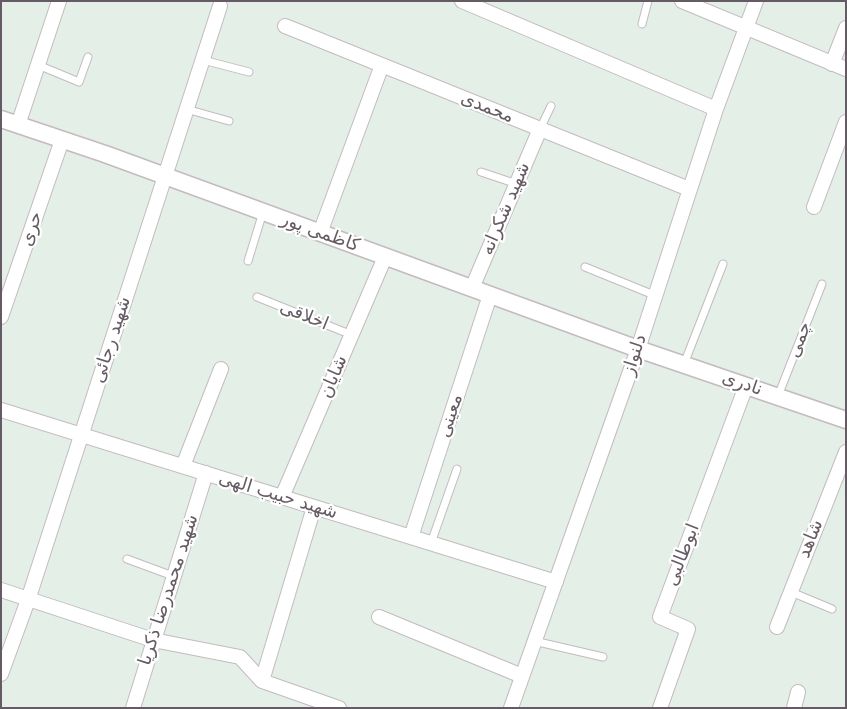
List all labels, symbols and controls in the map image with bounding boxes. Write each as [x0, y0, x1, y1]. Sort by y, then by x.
street label: محمدی [457, 88, 517, 128]
street label: شهید شکرانه [477, 159, 535, 259]
street label: حری [16, 209, 48, 249]
street label: کاظمی پور [278, 209, 362, 257]
street label: شهید رجائی [88, 294, 136, 386]
street label: اخلاقی [277, 297, 331, 335]
street label: چمی [783, 319, 817, 361]
street label: دلنواز [618, 332, 652, 378]
street label: شایان [315, 352, 353, 402]
street label: نادری [719, 367, 765, 401]
street label: معینی [434, 392, 468, 440]
street label: شهید حبیب الهی [216, 468, 340, 524]
street label: شهید محمدرضا ذکریا [134, 512, 204, 668]
street label: شاهد [794, 517, 828, 561]
street label: ابوطالبی [661, 521, 705, 589]

